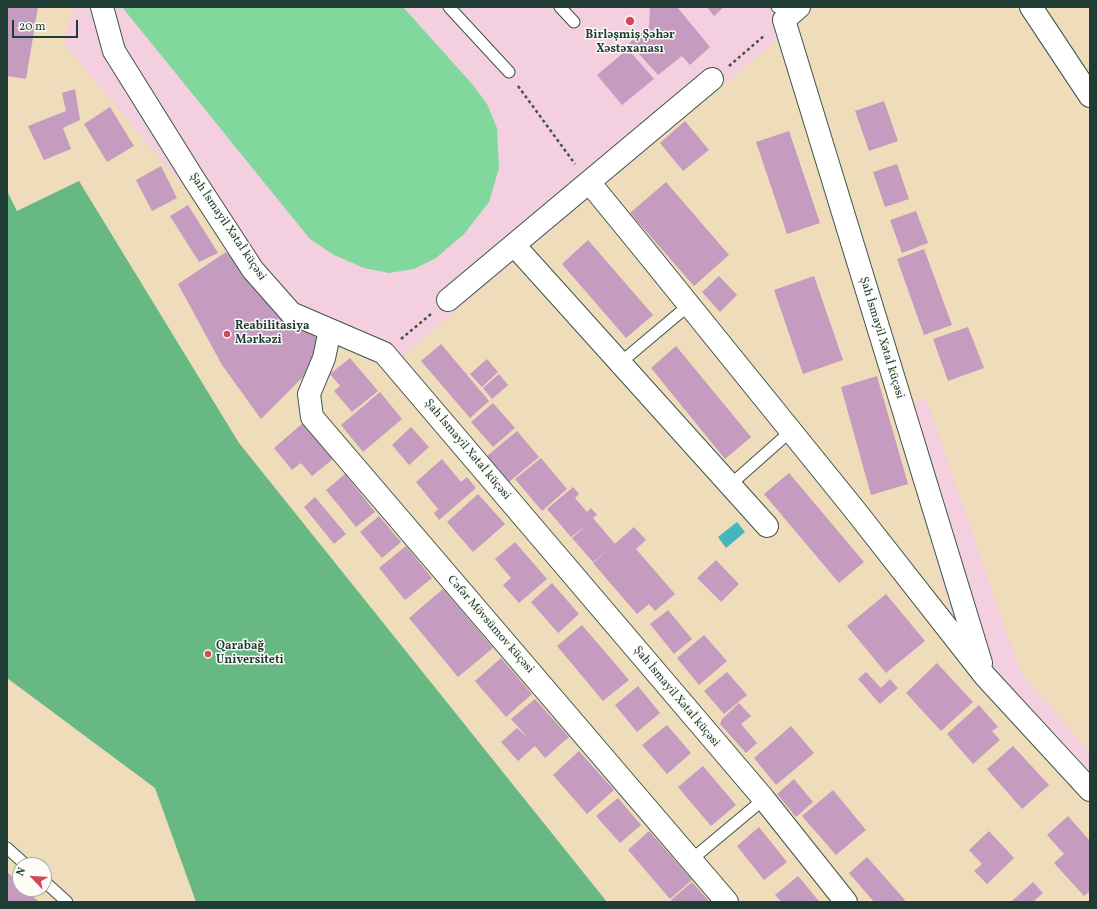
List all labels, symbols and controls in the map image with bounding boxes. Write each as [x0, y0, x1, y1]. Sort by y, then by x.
scale bar [14, 12, 80, 38]
marker: Birləşmiş Şəhər Xəstəxanası [624, 15, 636, 27]
text: 20 m [19, 19, 46, 35]
place label: Birləşmiş Şəhər Xəstəxanası [585, 29, 675, 57]
street label: Şah İsmayil Xətaİ küçəsi [186, 170, 268, 284]
street label: Şah İsmayil Xətaİ küçəsi [856, 275, 906, 401]
place label: Reabilitasiya Mərkəzi [235, 320, 309, 348]
marker: Reabilitasiya Mərkəzi [222, 329, 232, 339]
street label: Şah İsmayil Xətaİ küçəsi [421, 397, 513, 503]
street label: Cəfər Mövsümov küçəsi [444, 573, 536, 677]
place label: Qarabağ Universiteti [216, 640, 284, 668]
street label: Şah İsmayil Xətaİ küçəsi [630, 644, 722, 750]
marker: Qarabağ Universiteti [203, 649, 213, 659]
north arrow [12, 857, 52, 897]
text: N [13, 865, 30, 879]

